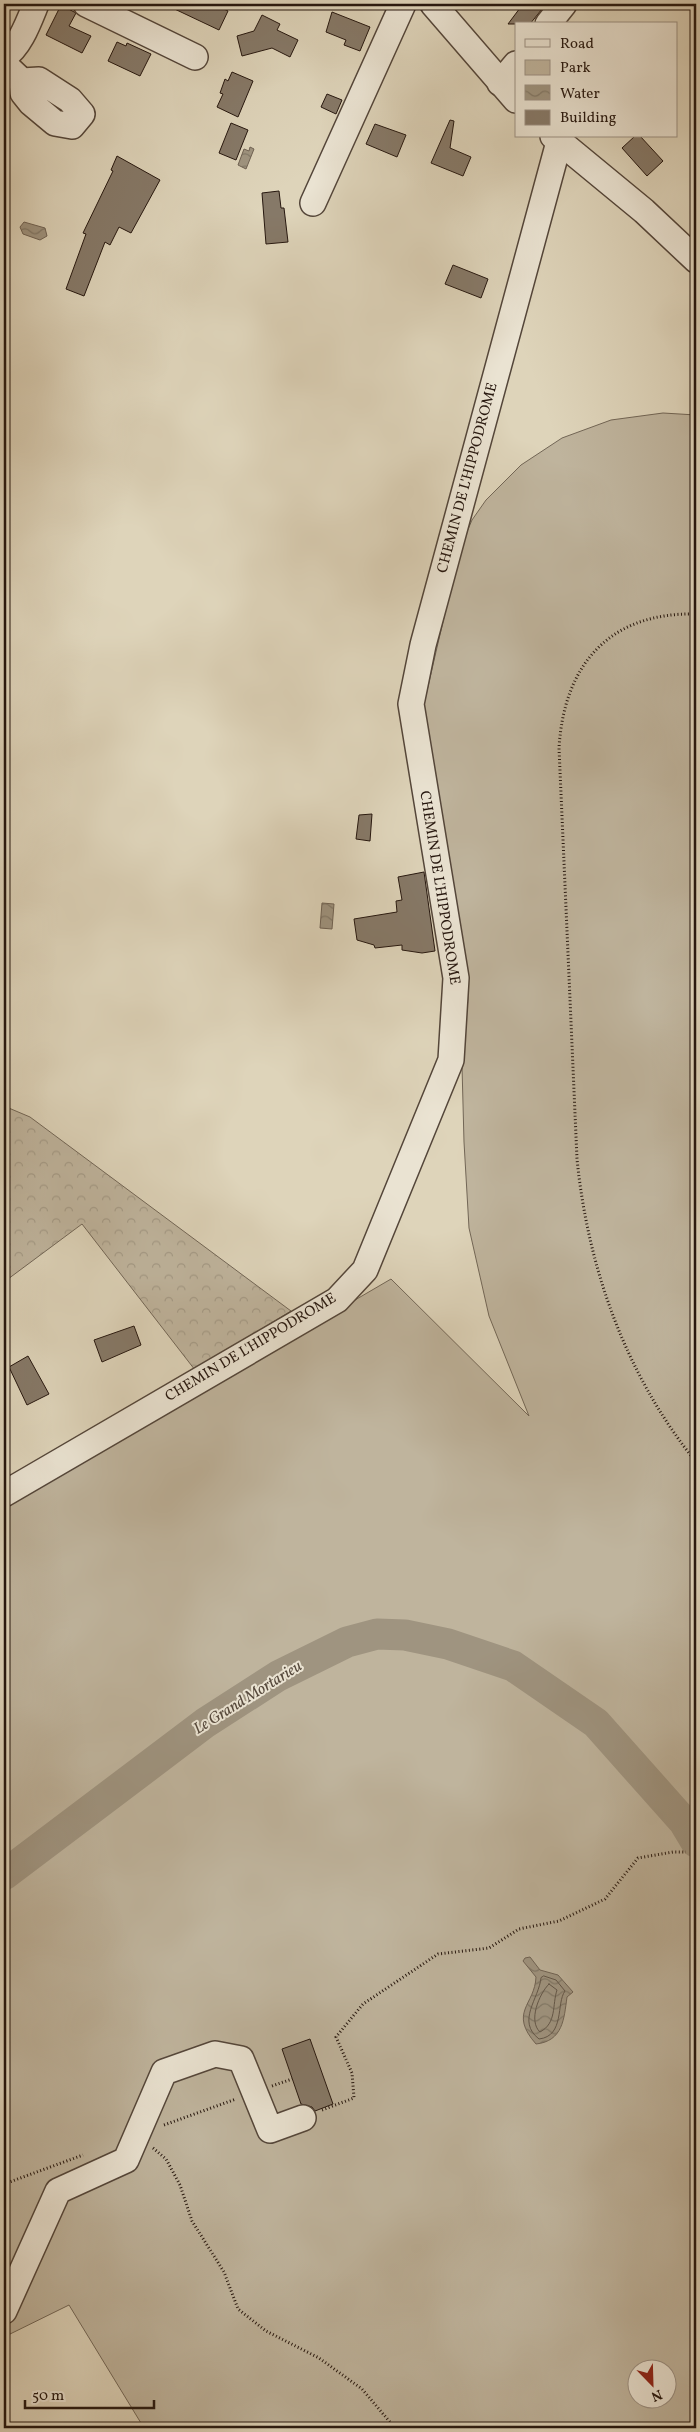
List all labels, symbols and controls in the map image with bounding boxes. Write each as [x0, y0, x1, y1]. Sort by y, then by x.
legend [515, 22, 678, 138]
text: Road [560, 34, 594, 55]
text: Park [560, 58, 591, 79]
text: Water [560, 84, 600, 105]
text: Building [560, 108, 617, 129]
street label: CHEMIN DE L'HIPPODROME [432, 380, 504, 576]
street label: CHEMIN DE L'HIPPODROME [413, 789, 465, 987]
street label: CHEMIN DE L'HIPPODROME [161, 1288, 341, 1408]
water label: Le Grand Mortarieu [189, 1656, 307, 1740]
north arrow [628, 2360, 678, 2410]
scale bar [25, 2377, 154, 2409]
text: N [648, 2384, 665, 2405]
text: 50 m [32, 2386, 64, 2407]

